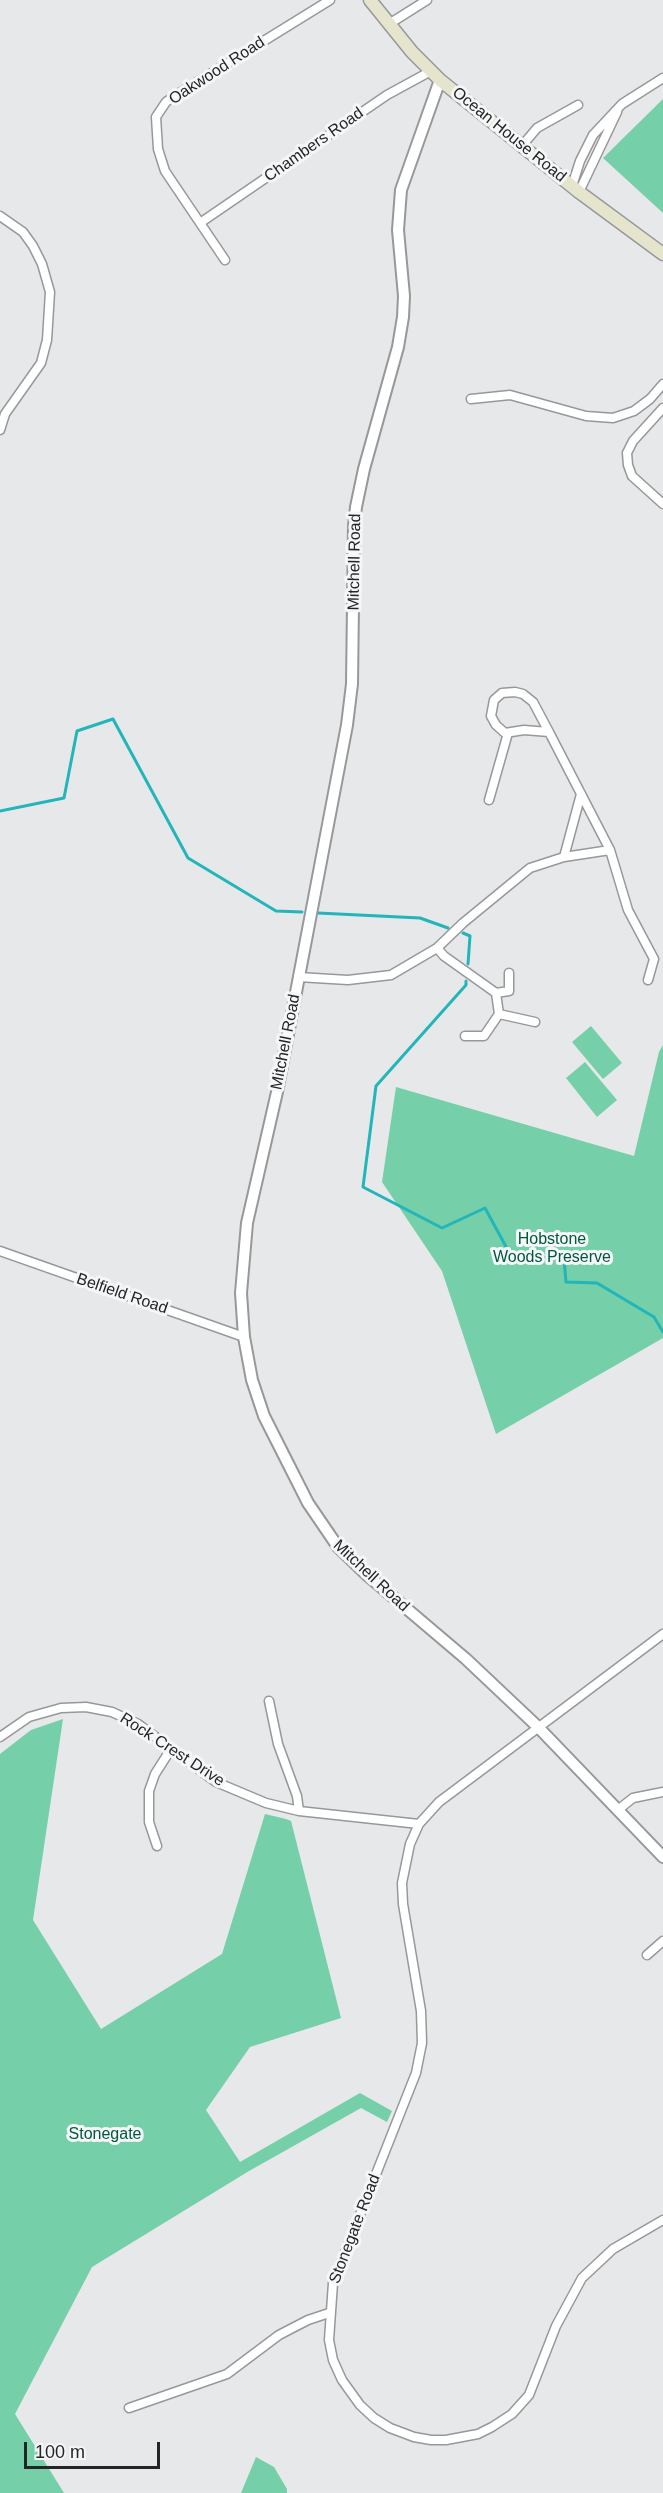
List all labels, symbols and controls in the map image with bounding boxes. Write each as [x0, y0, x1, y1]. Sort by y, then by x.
street label: Oakwood Road [166, 33, 268, 109]
street label: Ocean House Road [448, 83, 570, 187]
street label: Chambers Road [261, 104, 367, 186]
street label: Mitchell Road [345, 513, 365, 611]
street label: Mitchell Road [267, 993, 305, 1091]
park label: Hobstone Woods Preserve [493, 1230, 611, 1268]
street label: Belfield Road [74, 1269, 170, 1319]
street label: Mitchell Road [329, 1536, 413, 1616]
street label: Rock Crest Drive [116, 1709, 228, 1791]
park label: Stonegate [69, 2125, 141, 2145]
street label: Stonegate Road [325, 2172, 385, 2286]
scale bar [27, 2430, 164, 2468]
text: 100 m [35, 2442, 85, 2462]

